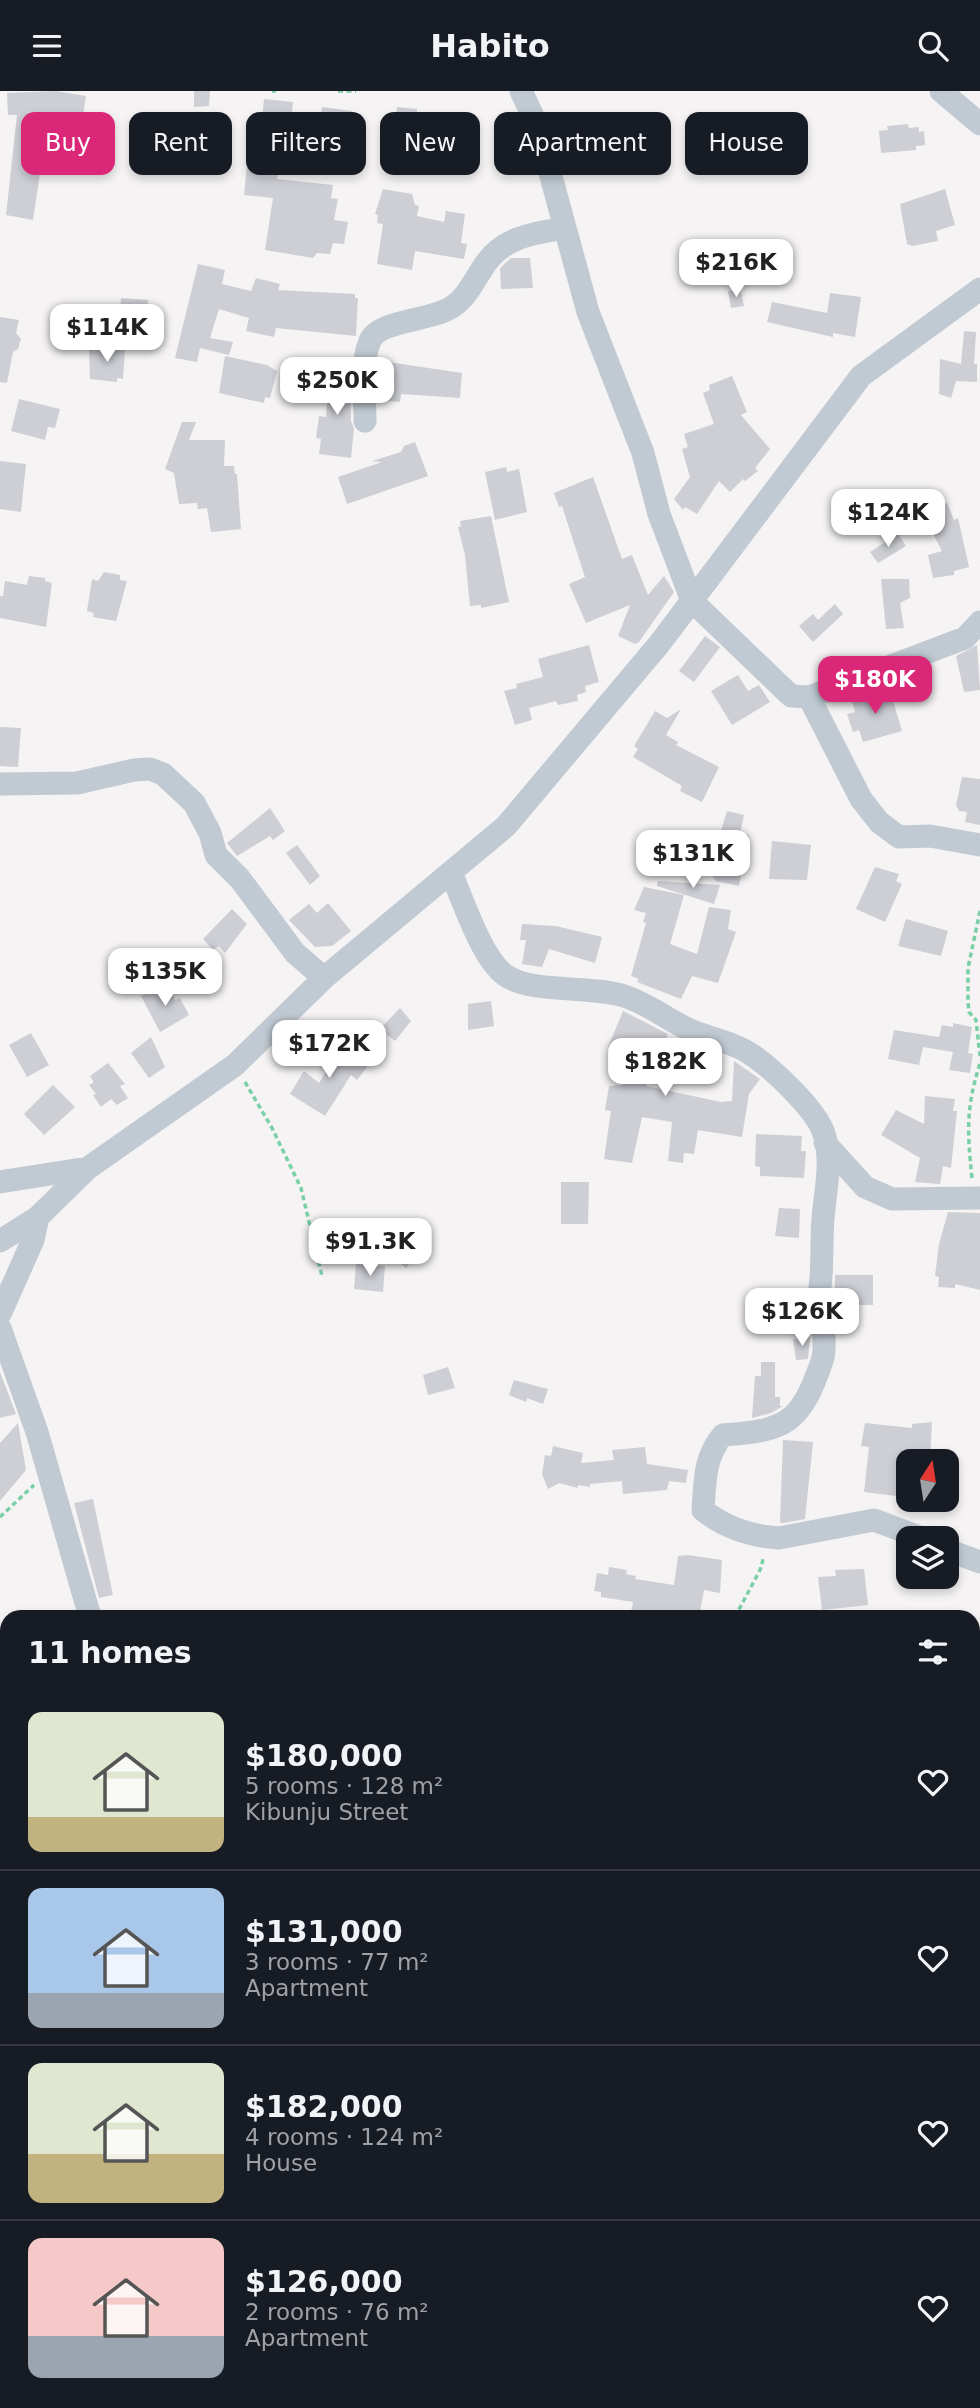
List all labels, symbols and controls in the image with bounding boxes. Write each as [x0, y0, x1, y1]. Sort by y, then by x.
icon: menu [28, 27, 66, 65]
text: Habito [430, 27, 550, 65]
icon: search [914, 27, 952, 65]
chip: Buy [21, 112, 115, 175]
chip: Rent [129, 112, 232, 175]
chip: Filters [246, 112, 366, 175]
chip: New [380, 112, 480, 175]
chip: Apartment [494, 112, 671, 175]
chip: House [685, 112, 808, 175]
pin: $216K [687, 239, 785, 299]
text: $216K [695, 249, 777, 275]
pin: $114K [58, 305, 156, 364]
text: $114K [66, 314, 148, 340]
pin: $250K [288, 357, 386, 417]
text: $250K [296, 367, 378, 393]
pin: $124K [839, 489, 937, 549]
text: $124K [847, 499, 929, 525]
pin: $180K [826, 657, 924, 716]
text: $180K [834, 666, 916, 692]
pin: $131K [644, 831, 742, 890]
text: $131K [652, 840, 734, 866]
pin: $135K [116, 949, 214, 1008]
text: $135K [124, 958, 206, 984]
pin: $172K [280, 1021, 378, 1080]
text: $172K [288, 1030, 370, 1056]
pin: $182K [616, 1039, 714, 1098]
text: $182K [624, 1048, 706, 1074]
pin: $91.3K [313, 1219, 427, 1278]
text: $91.3K [325, 1228, 415, 1254]
pin: $126K [753, 1289, 851, 1348]
text: $126K [761, 1298, 843, 1324]
north arrow [896, 1449, 959, 1512]
map controls [896, 1449, 959, 1589]
button: layers [896, 1526, 959, 1589]
icon: filters [914, 1633, 952, 1671]
text: 11 homes [28, 1635, 192, 1670]
text: $180,000 [245, 1738, 403, 1773]
icon: home [84, 1740, 168, 1824]
icon: heart [914, 1763, 952, 1801]
text: 5 rooms · 128 m² [245, 1773, 443, 1799]
text: Kibunju Street [245, 1799, 408, 1825]
text: $131,000 [245, 1914, 403, 1949]
icon: home [84, 1916, 168, 2000]
icon: heart [914, 1939, 952, 1977]
text: 3 rooms · 77 m² [245, 1949, 429, 1975]
text: Apartment [245, 1975, 368, 2001]
text: $182,000 [245, 2089, 403, 2124]
icon: home [84, 2091, 168, 2175]
icon: heart [914, 2114, 952, 2152]
text: 4 rooms · 124 m² [245, 2124, 443, 2150]
text: House [245, 2150, 317, 2176]
text: $126,000 [245, 2264, 403, 2299]
icon: home [84, 2266, 168, 2350]
icon: heart [914, 2289, 952, 2327]
text: 2 rooms · 76 m² [245, 2299, 429, 2325]
text: Apartment [245, 2325, 368, 2351]

